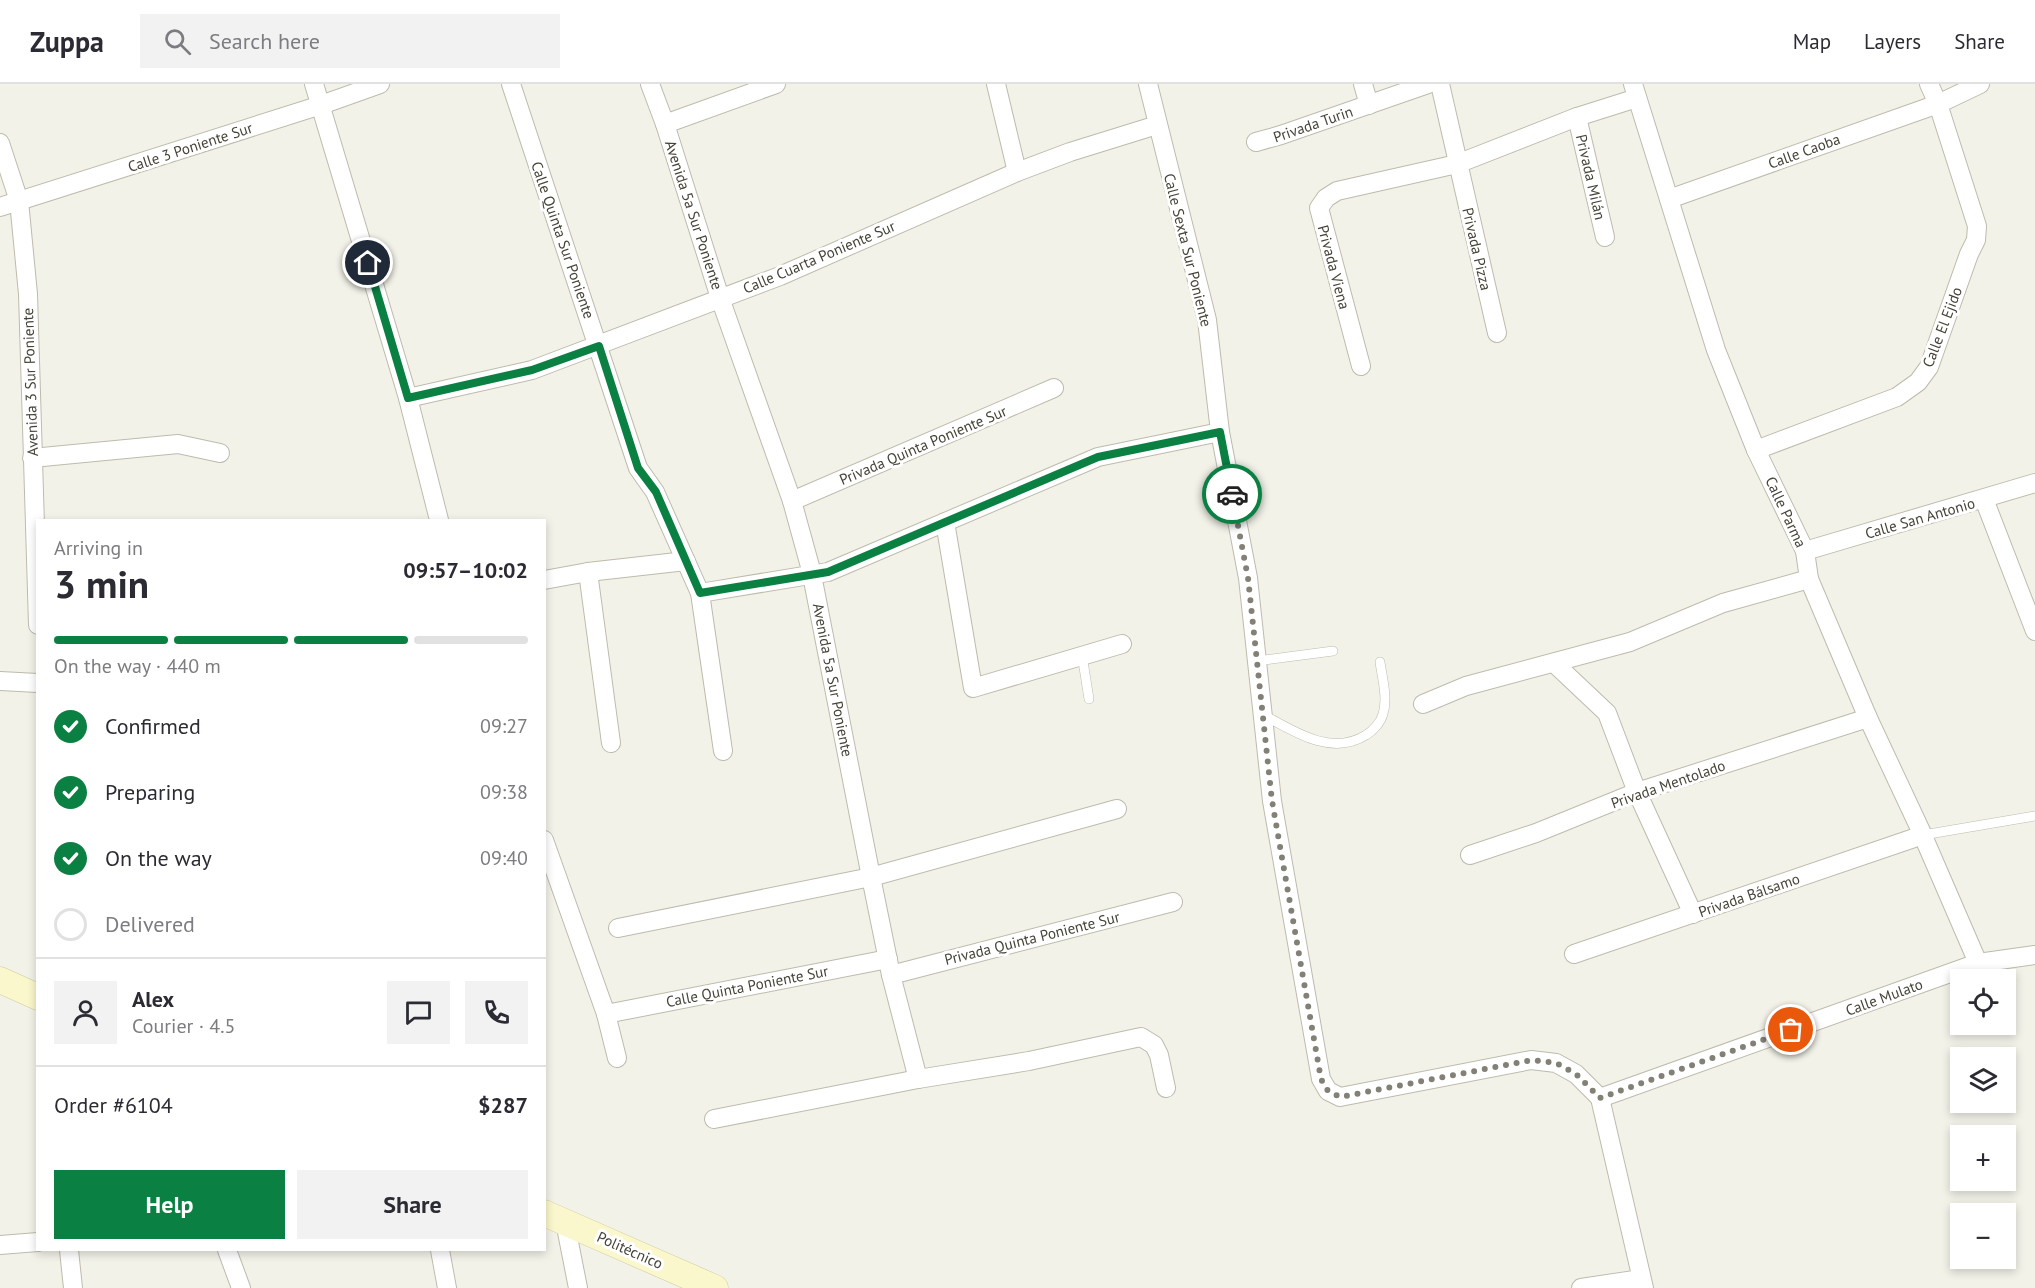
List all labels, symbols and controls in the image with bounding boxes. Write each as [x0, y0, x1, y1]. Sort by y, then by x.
search box [140, 14, 560, 68]
text: Zuppa [30, 23, 104, 60]
icon: search [161, 25, 194, 58]
text: Search here [209, 27, 320, 55]
text: Map [1793, 28, 1831, 55]
text: Layers [1864, 28, 1921, 55]
text: Share [1954, 28, 2005, 55]
street label: Privada Turin [1271, 102, 1355, 146]
street label: Calle 3 Poniente Sur [125, 118, 255, 176]
street label: Calle Caoba [1765, 129, 1843, 173]
street label: Privada Milán [1572, 132, 1610, 222]
street label: Avenida 5a Sur Poniente [661, 138, 727, 292]
street label: Calle Quinta Sur Poniente [527, 159, 599, 321]
street label: Calle Sexta Sur Poniente [1160, 171, 1216, 329]
street label: Privada Pizza [1458, 206, 1496, 292]
street label: Calle Cuarta Poniente Sur [740, 216, 898, 298]
street label: Privada Viena [1314, 223, 1354, 311]
pin [342, 237, 393, 288]
icon: home [351, 246, 384, 279]
street label: Calle El Ejido [1918, 284, 1966, 370]
street label: Avenida 3 Sur Poniente [18, 307, 42, 457]
street label: Privada Quinta Poniente Sur [836, 401, 1010, 489]
courier [1202, 464, 1262, 524]
street label: Calle Parma [1761, 473, 1811, 551]
icon: car [1216, 478, 1249, 511]
street label: Calle San Antonio [1863, 493, 1977, 543]
text: Arriving in [54, 535, 143, 561]
text: 09:57–10:02 [403, 556, 528, 584]
text: 3 min [54, 558, 149, 609]
street label: Avenida 5a Sur Poniente [809, 602, 857, 758]
text: On the way · 440 m [54, 653, 221, 679]
icon: check [54, 710, 87, 743]
text: Confirmed [105, 712, 201, 740]
text: 09:27 [480, 713, 528, 739]
street label: Privada Mentolado [1608, 756, 1728, 812]
icon: check [54, 776, 87, 809]
text: Preparing [105, 778, 195, 806]
text: 09:38 [480, 779, 528, 805]
icon: check [54, 842, 87, 875]
text: On the way [105, 844, 212, 872]
text: 09:40 [480, 845, 528, 871]
street label: Privada Bálsamo [1696, 869, 1802, 921]
street label: Privada Quinta Poniente Sur [942, 907, 1122, 969]
text: Delivered [105, 910, 195, 938]
street label: Calle Quinta Poniente Sur [664, 961, 830, 1011]
map controls [1950, 969, 2016, 1269]
button: locate [1950, 969, 2016, 1035]
street label: Calle Mulato [1843, 974, 1925, 1020]
button: person [54, 981, 117, 1044]
button: chat [387, 981, 450, 1044]
button: phone [465, 981, 528, 1044]
text: Alex [132, 985, 174, 1013]
pin [1765, 1004, 1816, 1055]
text: Courier · 4.5 [132, 1013, 235, 1039]
icon: bag [1774, 1013, 1807, 1046]
button: layers [1950, 1047, 2016, 1113]
text: Order #6104 [54, 1091, 173, 1119]
text: $287 [478, 1091, 528, 1119]
button: + [1950, 1125, 2016, 1191]
button: Help [54, 1170, 285, 1239]
button: Share [297, 1170, 528, 1239]
button: − [1950, 1203, 2016, 1269]
street label: Politécnico [594, 1227, 666, 1273]

